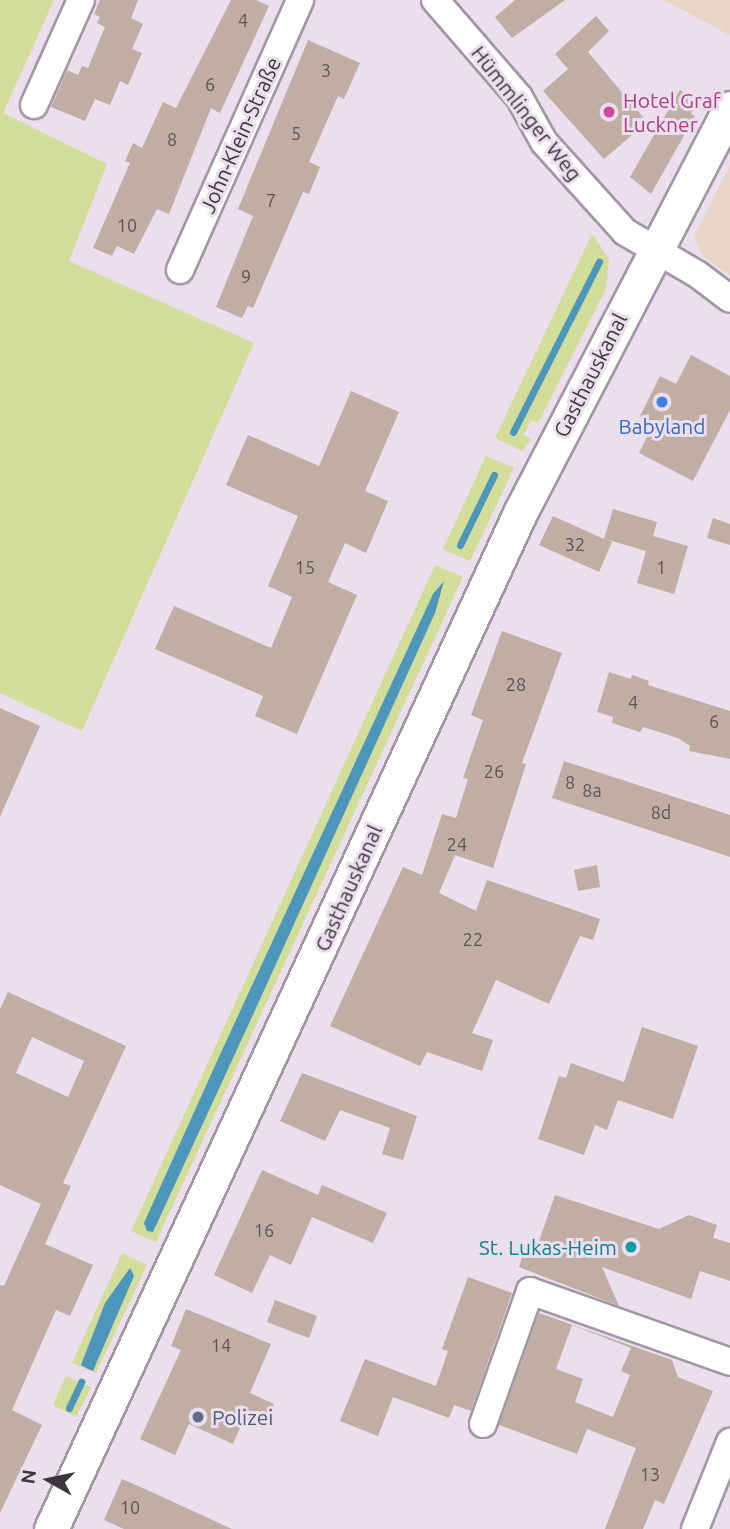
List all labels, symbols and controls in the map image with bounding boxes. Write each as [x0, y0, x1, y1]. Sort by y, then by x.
house number: 4 [238, 9, 248, 31]
street label: Hümmlinger Weg [466, 40, 588, 186]
street label: John-Klein-Straße [194, 53, 286, 217]
house number: 3 [321, 59, 331, 81]
house number: 6 [205, 73, 215, 95]
place label: Hotel Graf Luckner [623, 87, 721, 137]
marker: Hotel Graf Luckner [601, 104, 617, 120]
house number: 5 [291, 122, 301, 144]
house number: 8 [167, 128, 177, 150]
house number: 7 [266, 189, 276, 211]
house number: 10 [117, 214, 137, 236]
house number: 9 [241, 265, 251, 287]
street label: Gasthauskanal [548, 309, 632, 441]
marker: Babyland [654, 394, 670, 410]
place label: Babyland [618, 413, 706, 439]
house number: 32 [565, 533, 585, 555]
house number: 15 [295, 556, 315, 578]
house number: 1 [656, 556, 666, 578]
house number: 28 [506, 673, 526, 695]
house number: 4 [628, 691, 638, 713]
house number: 6 [709, 710, 719, 732]
house number: 26 [484, 760, 504, 782]
house number: 8 [565, 771, 575, 793]
house number: 8a [582, 779, 602, 801]
house number: 8d [651, 801, 671, 823]
street label: Gasthauskanal [309, 821, 387, 955]
house number: 24 [447, 833, 467, 855]
house number: 22 [463, 928, 483, 950]
house number: 16 [254, 1219, 274, 1241]
place label: St. Lukas-Heim [479, 1234, 617, 1260]
marker: St. Lukas-Heim [623, 1239, 639, 1255]
house number: 14 [211, 1334, 231, 1356]
place label: Polizei [212, 1404, 273, 1430]
marker: Polizei [190, 1409, 206, 1425]
north arrow [14, 1445, 84, 1515]
house number: 13 [640, 1463, 660, 1485]
text: N [16, 1468, 40, 1485]
house number: 10 [120, 1496, 140, 1518]

